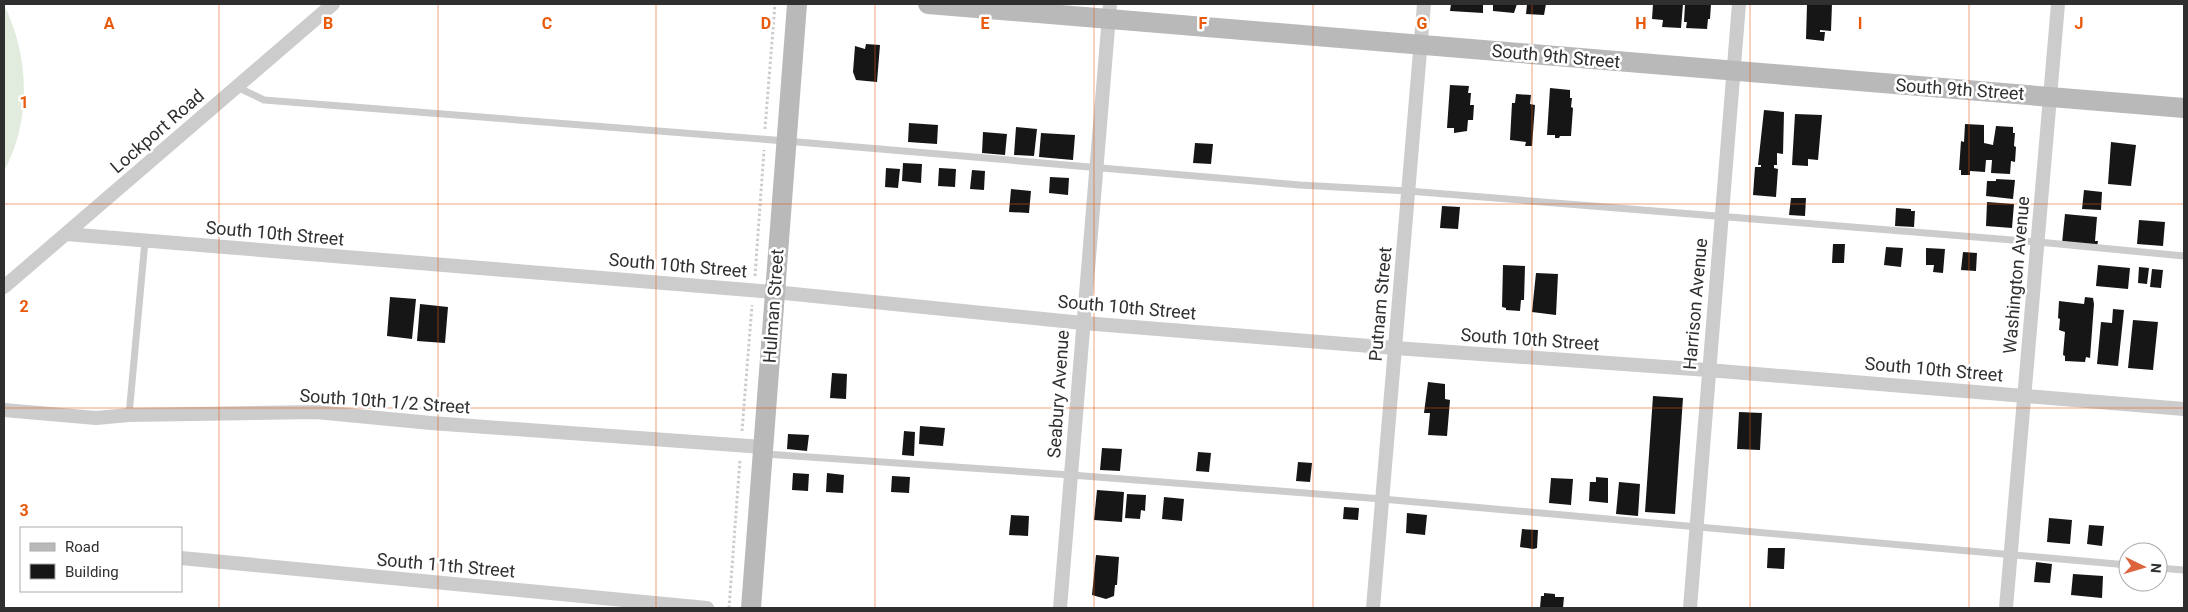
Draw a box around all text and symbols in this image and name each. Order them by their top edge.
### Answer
text: A [104,14,115,33]
text: B [323,14,333,33]
text: C [542,14,552,33]
text: D [761,14,771,33]
text: E [981,14,990,33]
text: F [1199,14,1208,33]
text: G [1417,14,1428,33]
text: H [1635,14,1647,33]
text: I [1858,14,1862,33]
text: J [2075,14,2083,33]
street label: South 9th Street [1491,40,1621,72]
street label: South 9th Street [1895,74,2025,104]
street label: Lockport Road [106,85,208,177]
text: 1 [19,93,29,112]
street label: Washington Avenue [1999,195,2033,355]
street label: South 10th Street [205,216,345,250]
street label: Harrison Avenue [1679,237,1711,371]
street label: Putnam Street [1365,246,1395,362]
street label: South 10th Street [608,248,748,282]
street label: Hulman Street [759,248,787,364]
street label: South 10th Street [1057,290,1197,324]
text: 2 [19,297,29,316]
street label: South 10th Street [1460,324,1600,354]
street label: Seabury Avenue [1043,329,1073,459]
street label: South 10th Street [1864,352,2004,386]
street label: South 10th 1/2 Street [299,385,471,417]
text: 3 [19,501,29,520]
legend [20,527,182,592]
text: Road [65,538,99,556]
north arrow [2118,542,2168,592]
street label: South 11th Street [376,548,516,582]
text: Building [65,563,119,581]
text: N [2148,563,2164,574]

